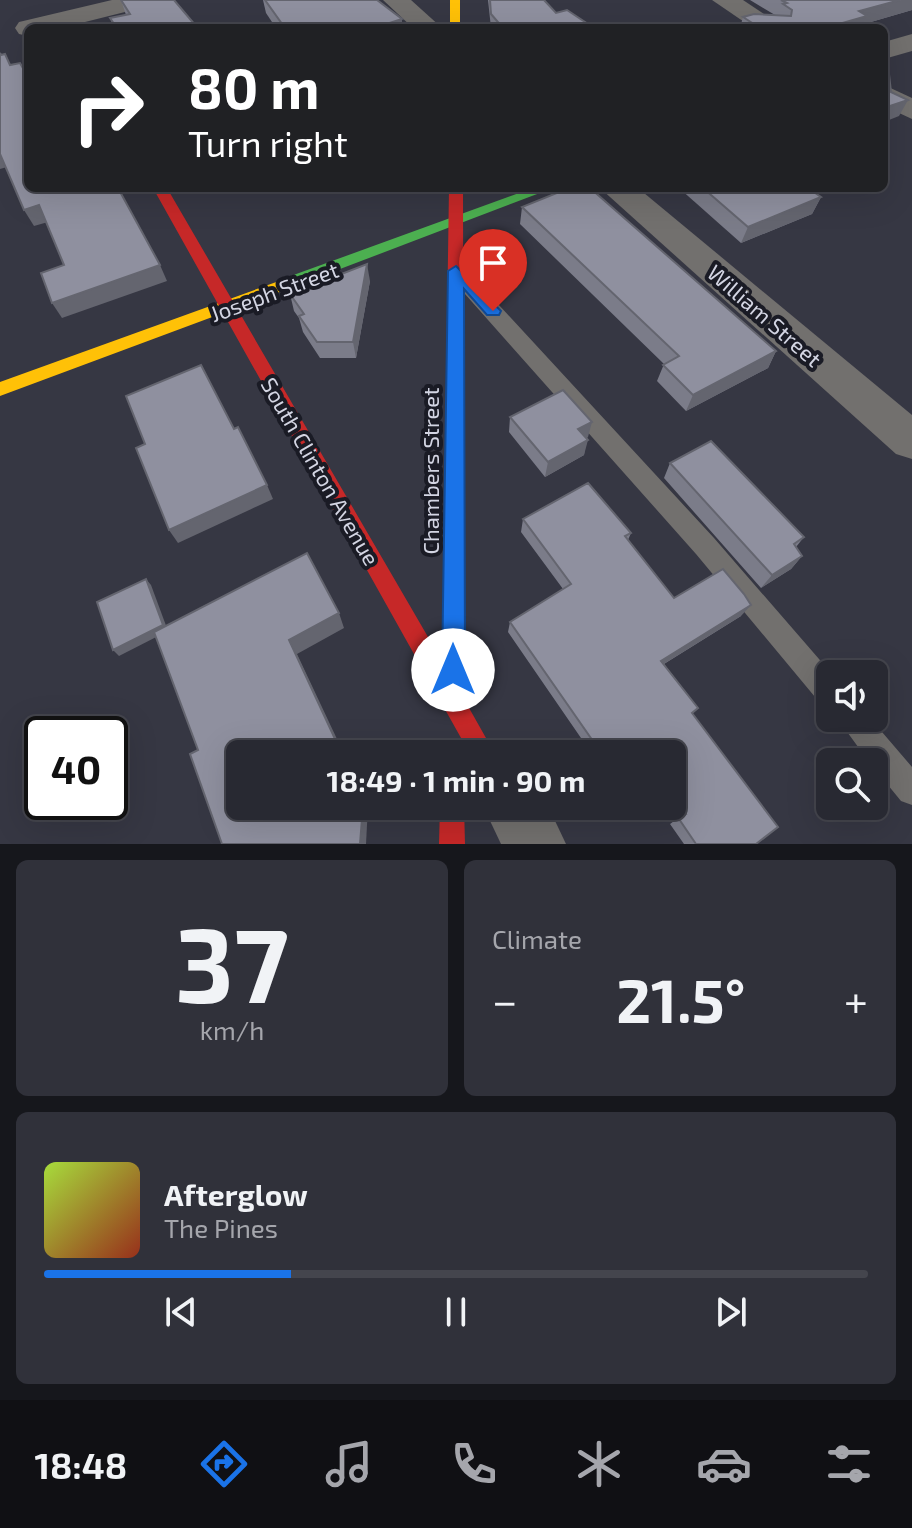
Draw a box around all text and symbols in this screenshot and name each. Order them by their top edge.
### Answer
text: 80 m [188,53,320,120]
icon: right [56,56,160,160]
text: Turn right [188,121,348,164]
pin [459,229,527,311]
icon: arrive [471,241,515,285]
street label: Joseph Street [206,256,342,326]
street label: William Street [703,259,827,371]
street label: South Clinton Avenue [257,372,385,570]
street label: Chambers Street [417,387,443,555]
position arrow [411,628,495,712]
map controls [816,660,888,820]
button: sound [816,660,888,732]
speed limit sign: 40 [24,716,128,820]
button: search [816,748,888,820]
text: 18:49 · 1 min · 90 m [327,762,585,798]
text: 37 [175,899,289,1024]
text: Climate [492,923,582,954]
text: 21.5° [616,963,745,1035]
text: − [492,973,518,1026]
text: + [844,973,868,1026]
text: km/h [200,1014,264,1045]
text: Afterglow [164,1176,308,1212]
text: The Pines [164,1212,278,1243]
icon: previous [159,1290,203,1334]
icon: pause [434,1290,478,1334]
icon: next [709,1290,753,1334]
icon: directions [196,1436,252,1492]
icon: music [321,1436,377,1492]
icon: phone [446,1436,502,1492]
icon: climate [571,1436,627,1492]
icon: car [696,1436,752,1492]
icon: filters [821,1436,877,1492]
text: 18:48 [35,1443,127,1486]

